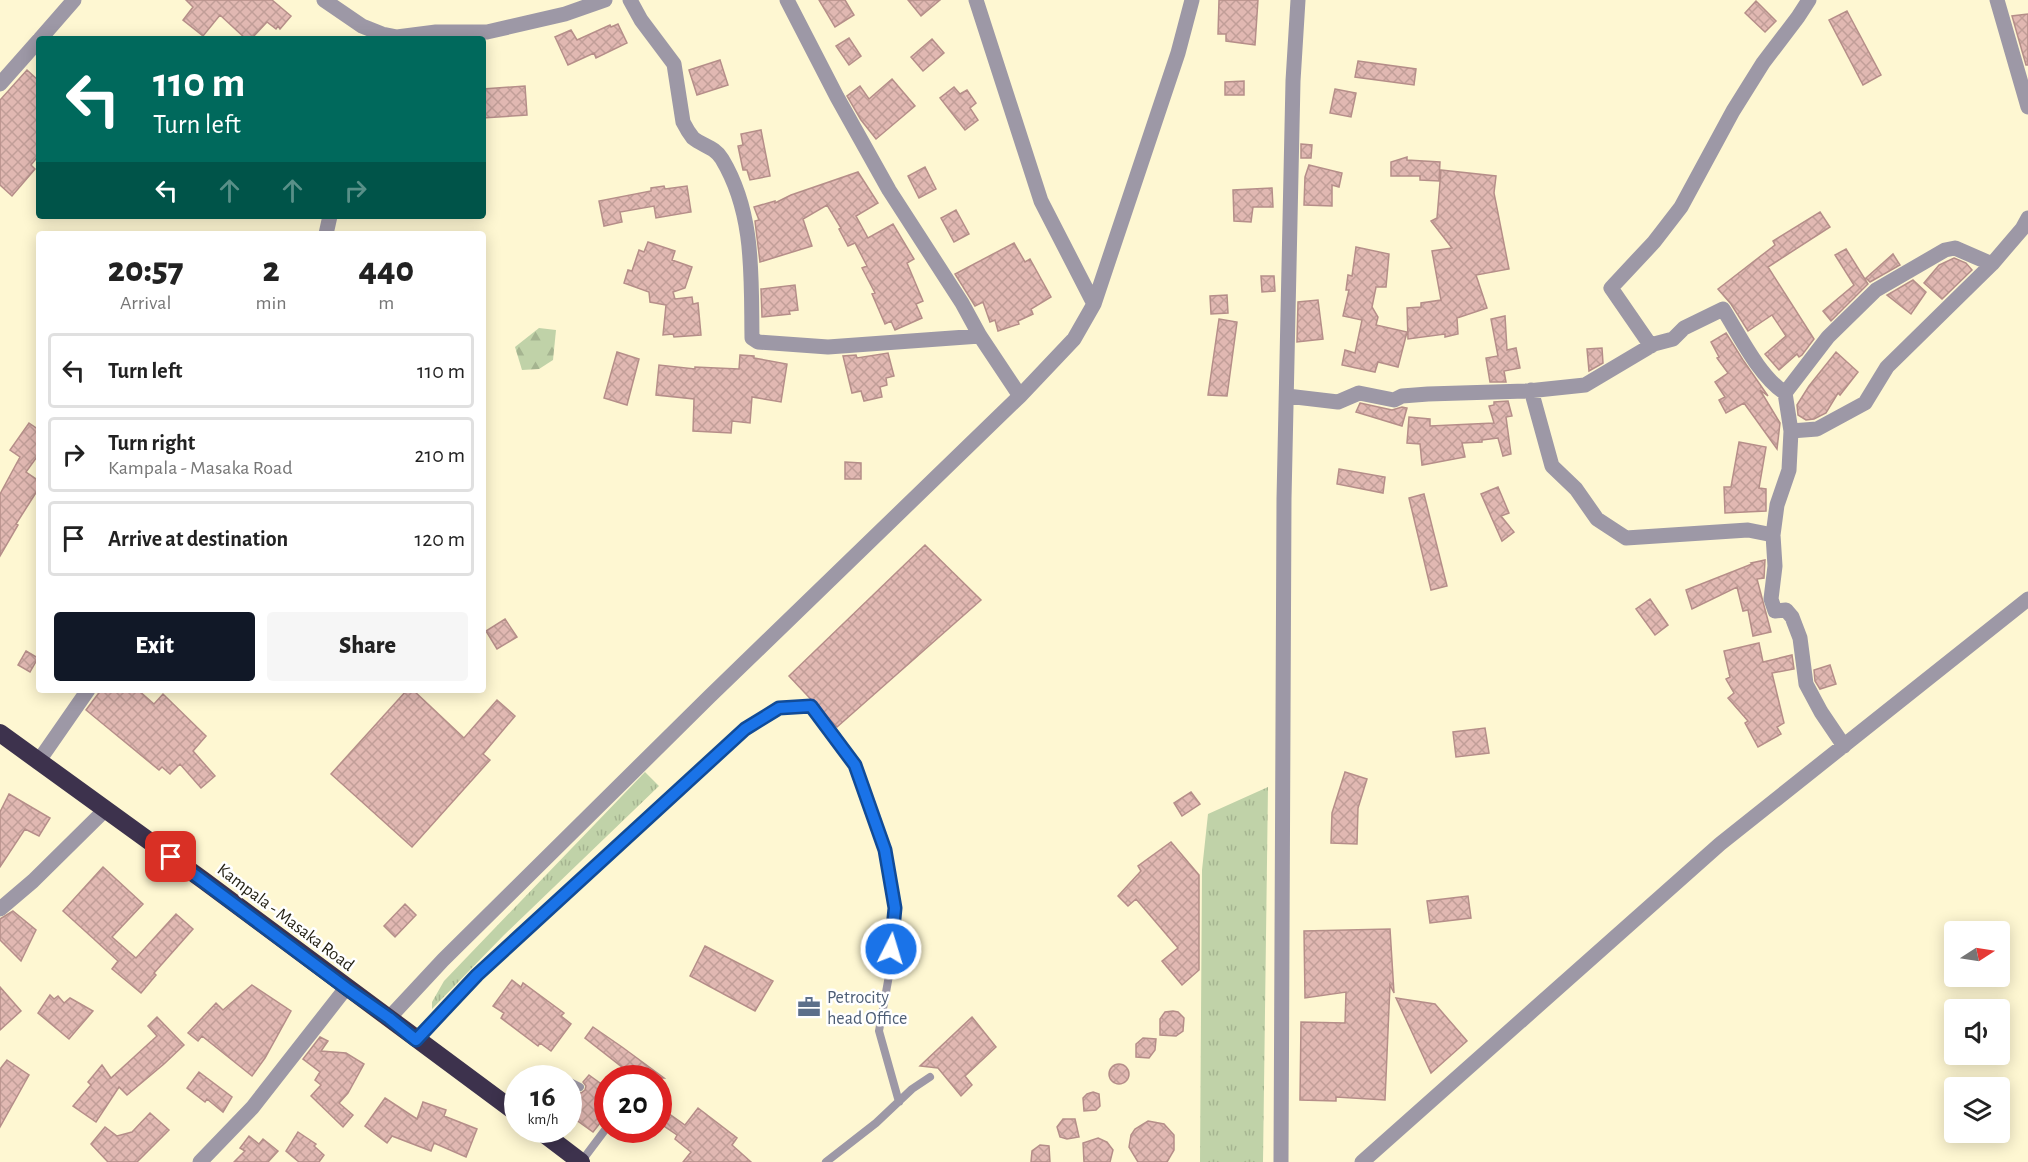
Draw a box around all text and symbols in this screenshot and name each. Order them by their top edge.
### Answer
icon: left [54,60,132,138]
text: 110 m [153,62,245,104]
text: Turn left [153,111,241,138]
icon: left [150,174,183,207]
icon: ahead [213,174,246,207]
icon: ahead [276,174,309,207]
icon: right [339,174,372,207]
text: 20:57 [108,252,184,288]
text: 2 [262,252,280,288]
text: 440 [358,252,414,288]
text: Arrival [120,293,171,313]
text: min [255,293,287,313]
text: m [378,293,394,313]
icon: left [57,354,90,387]
text: Turn left [108,360,182,382]
text: 110 m [417,360,465,382]
text: Turn right [108,432,195,454]
icon: right [57,438,90,471]
text: 210 m [415,444,465,466]
text: Kampala - Masaka Road [108,458,293,478]
icon: arrive [57,522,90,555]
text: Arrive at destination [108,528,288,550]
text: 120 m [415,528,465,550]
button: Exit [54,612,255,681]
button: Share [267,612,468,681]
pin [145,831,196,882]
icon: arrive [154,840,187,873]
street label: Kampala - Masaka Road [214,861,357,975]
position arrow [859,917,923,981]
north arrow [1944,921,2010,987]
map controls [1944,921,2010,1143]
place label: Petrocity head Office [827,989,907,1028]
office icon: Petrocity head Office [796,994,822,1020]
button: sound [1944,999,2010,1065]
speed limit sign: 20 [594,1065,672,1143]
button: layers [1944,1077,2010,1143]
text: 16 [530,1082,556,1112]
text: km/h [528,1112,558,1127]

